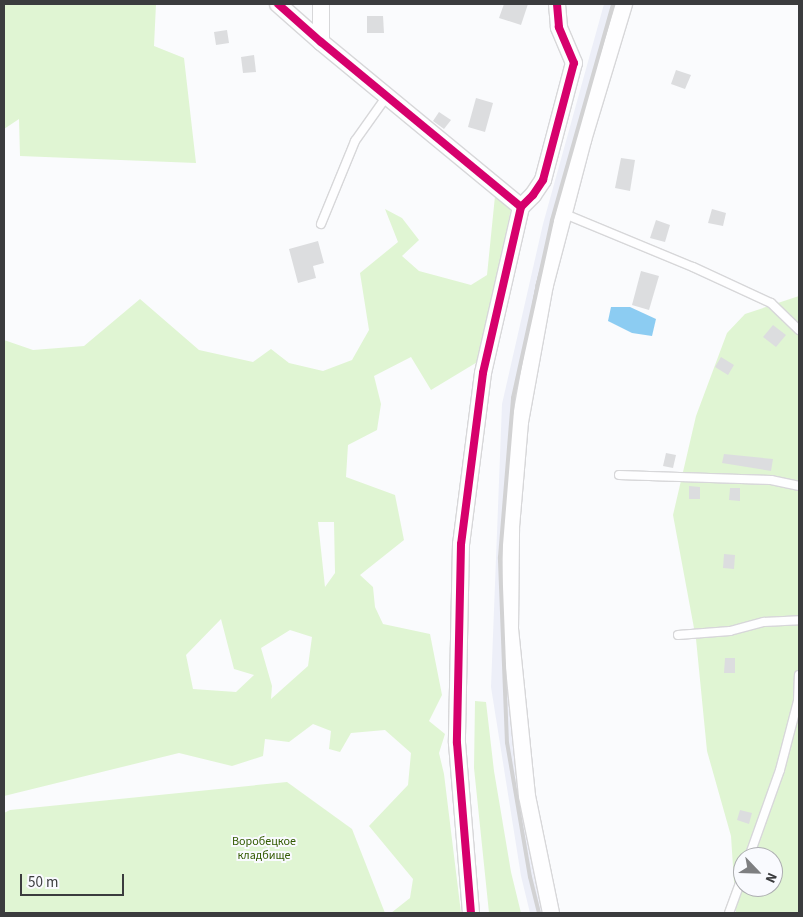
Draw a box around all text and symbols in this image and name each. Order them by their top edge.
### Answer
park label: Воробецкое кладбище [232,835,296,863]
north arrow [733,847,783,897]
scale bar [22,864,126,896]
text: N [760,869,782,886]
text: 50 m [28,872,58,893]

